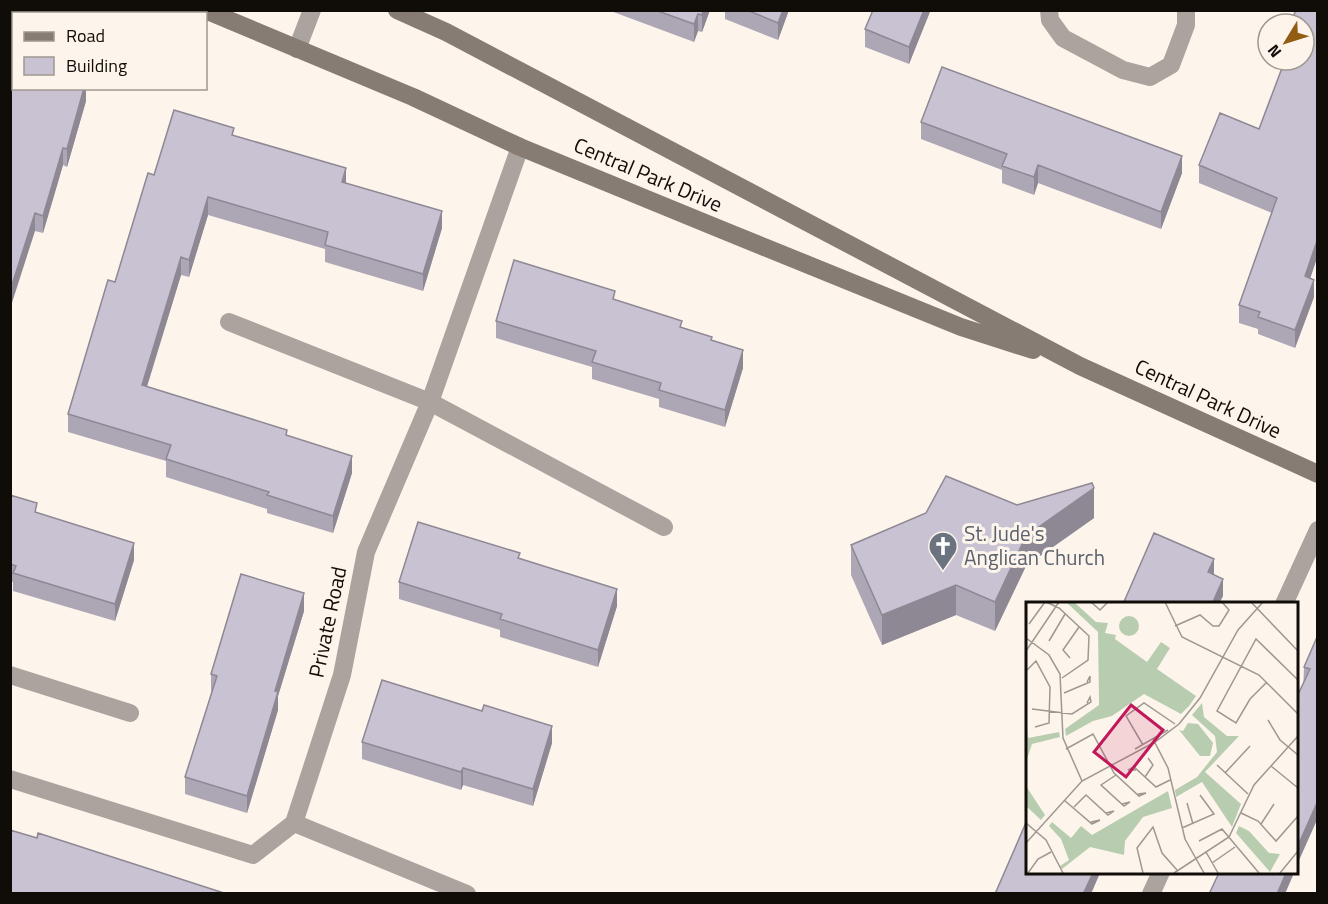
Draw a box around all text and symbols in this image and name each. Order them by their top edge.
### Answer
legend [12,12,207,90]
north arrow [1256,12,1316,72]
text: Road [66,22,105,49]
text: N [1261,39,1287,63]
text: Building [66,52,127,79]
street label: Central Park Drive [569,128,728,220]
street label: Central Park Drive [1130,350,1287,446]
place label: St. Jude's Anglican Church [964,517,1105,573]
church icon: St. Jude's Anglican Church [927,530,959,572]
street label: Private Road [300,563,354,680]
inset map [1026,602,1298,874]

